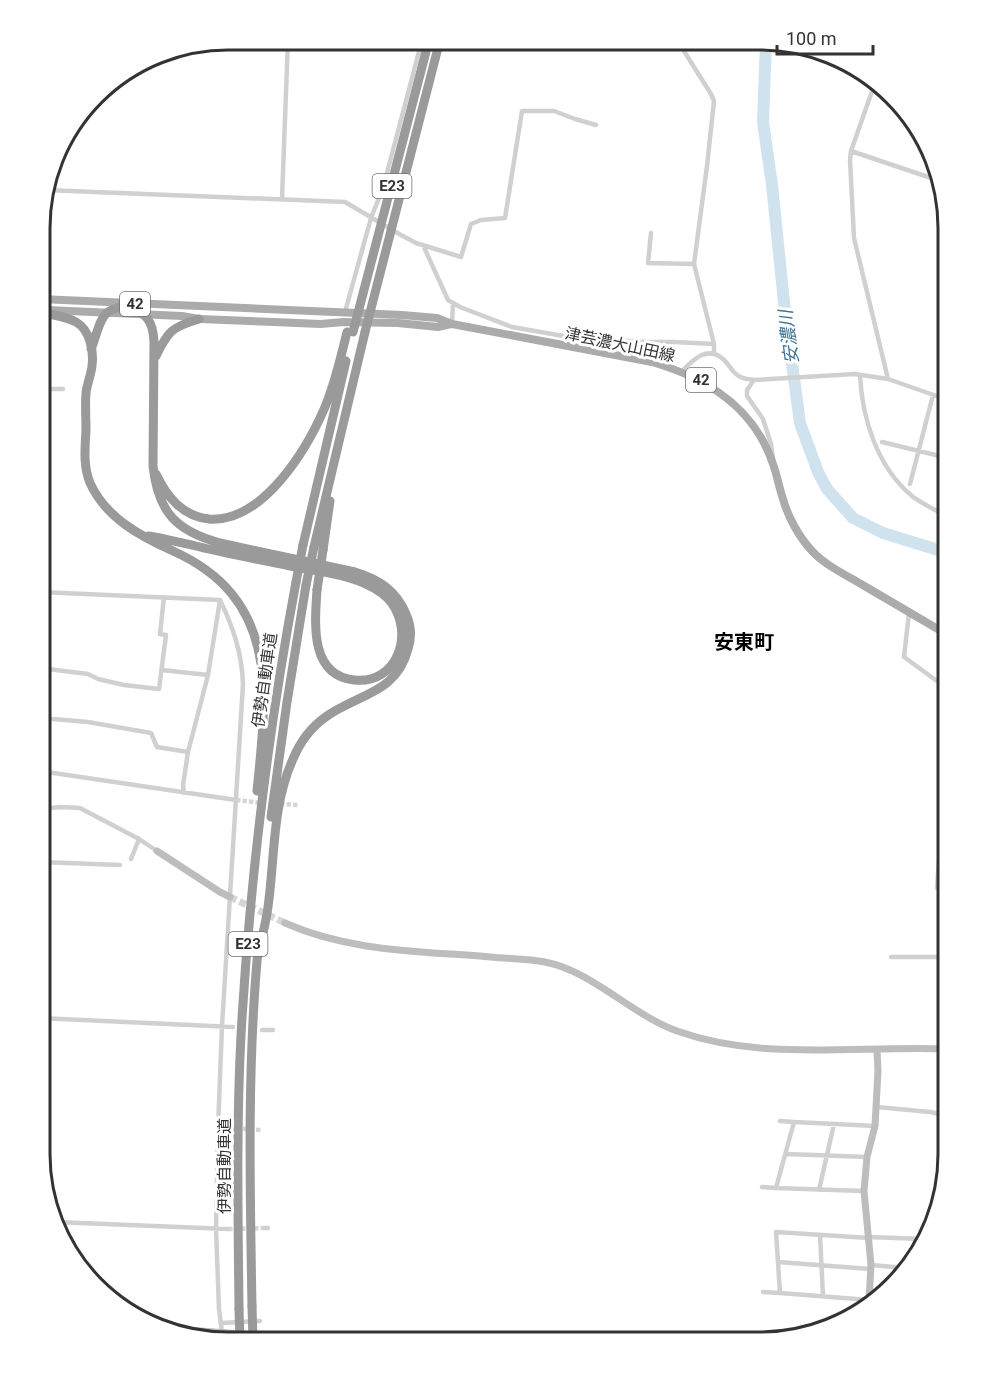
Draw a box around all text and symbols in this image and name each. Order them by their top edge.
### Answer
scale bar [777,18,873,56]
text: 100 m [786,28,837,49]
road number: E23 [372,174,412,198]
road number: 42 [120,292,150,316]
water label: 安濃川 [775,307,802,365]
street label: 津芸濃大山田線 [563,324,677,365]
road number: 42 [686,368,716,392]
district label: 安東町 [714,630,774,654]
street label: 伊勢自動車道 [248,631,281,729]
road number: E23 [228,932,268,956]
street label: 伊勢自動車道 [215,1118,234,1214]

